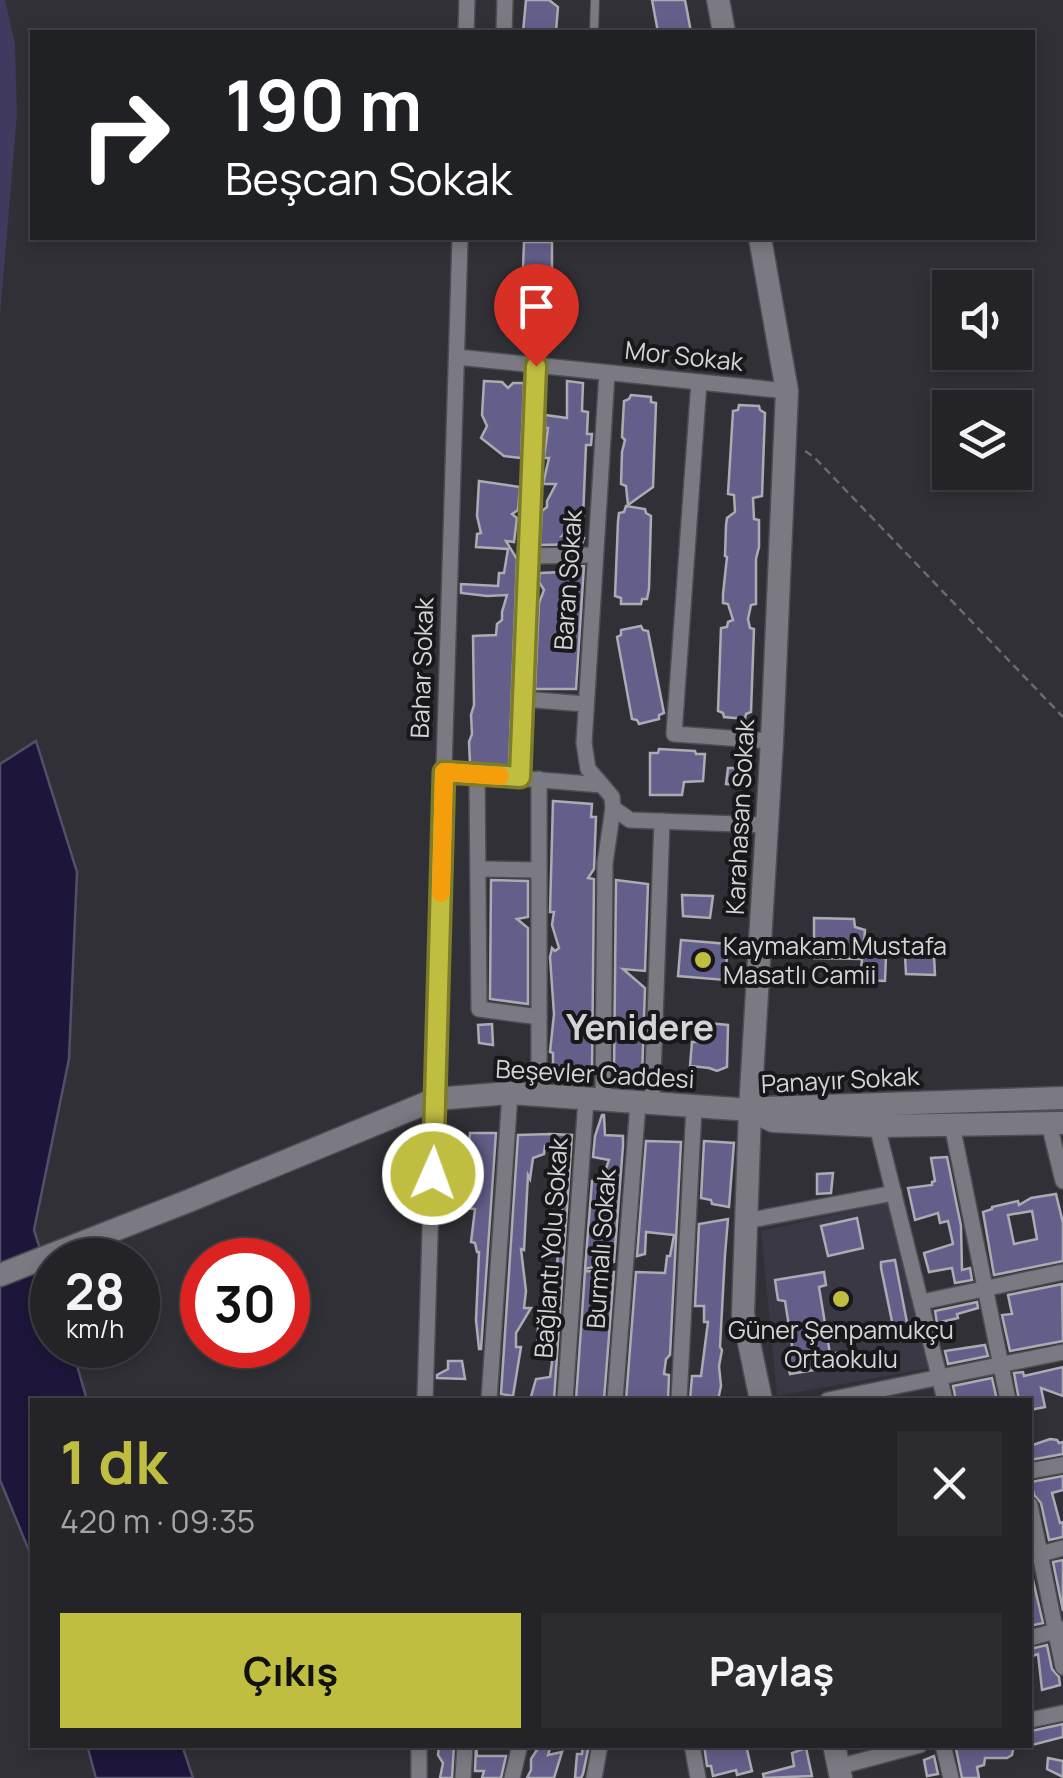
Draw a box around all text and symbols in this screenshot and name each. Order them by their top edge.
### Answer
text: 190 m [225,56,422,152]
icon: right [60,70,190,200]
text: Beşcan Sokak [225,147,512,209]
pin [494,264,579,367]
map controls [932,270,1032,490]
button: sound [932,270,1032,370]
icon: arrive [509,279,564,334]
street label: Mor Sokak [623,332,746,379]
button: layers [932,390,1032,490]
street label: Baran Sokak [545,508,590,651]
street label: Bahar Sokak [402,596,441,739]
street label: Karahasan Sokak [717,718,762,916]
place label: Kaymakam Mustafa Masatlı Camii [723,928,947,992]
marker: Kaymakam Mustafa Masatlı Camii [692,949,714,971]
district label: Yenidere [566,1003,714,1051]
street label: Beşevler Caddesi [495,1051,695,1096]
street label: Panayır Sokak [760,1058,921,1101]
position arrow [381,1122,485,1226]
street label: Bağlantı Yolu Sokak [525,1136,576,1359]
street label: Burmalı Sokak [577,1167,624,1330]
speed limit sign: 30 [180,1238,310,1368]
text: 28 [65,1257,125,1325]
marker: Güner Şenpamukçu Ortaokulu [830,1288,852,1310]
text: km/h [66,1311,124,1346]
place label: Güner Şenpamukçu Ortaokulu [728,1312,954,1376]
text: 1 dk [60,1420,168,1502]
button: close [897,1431,1002,1536]
text: 420 m · 09:35 [60,1499,255,1543]
button: Çıkış [60,1613,521,1728]
button: Paylaş [541,1613,1002,1728]

